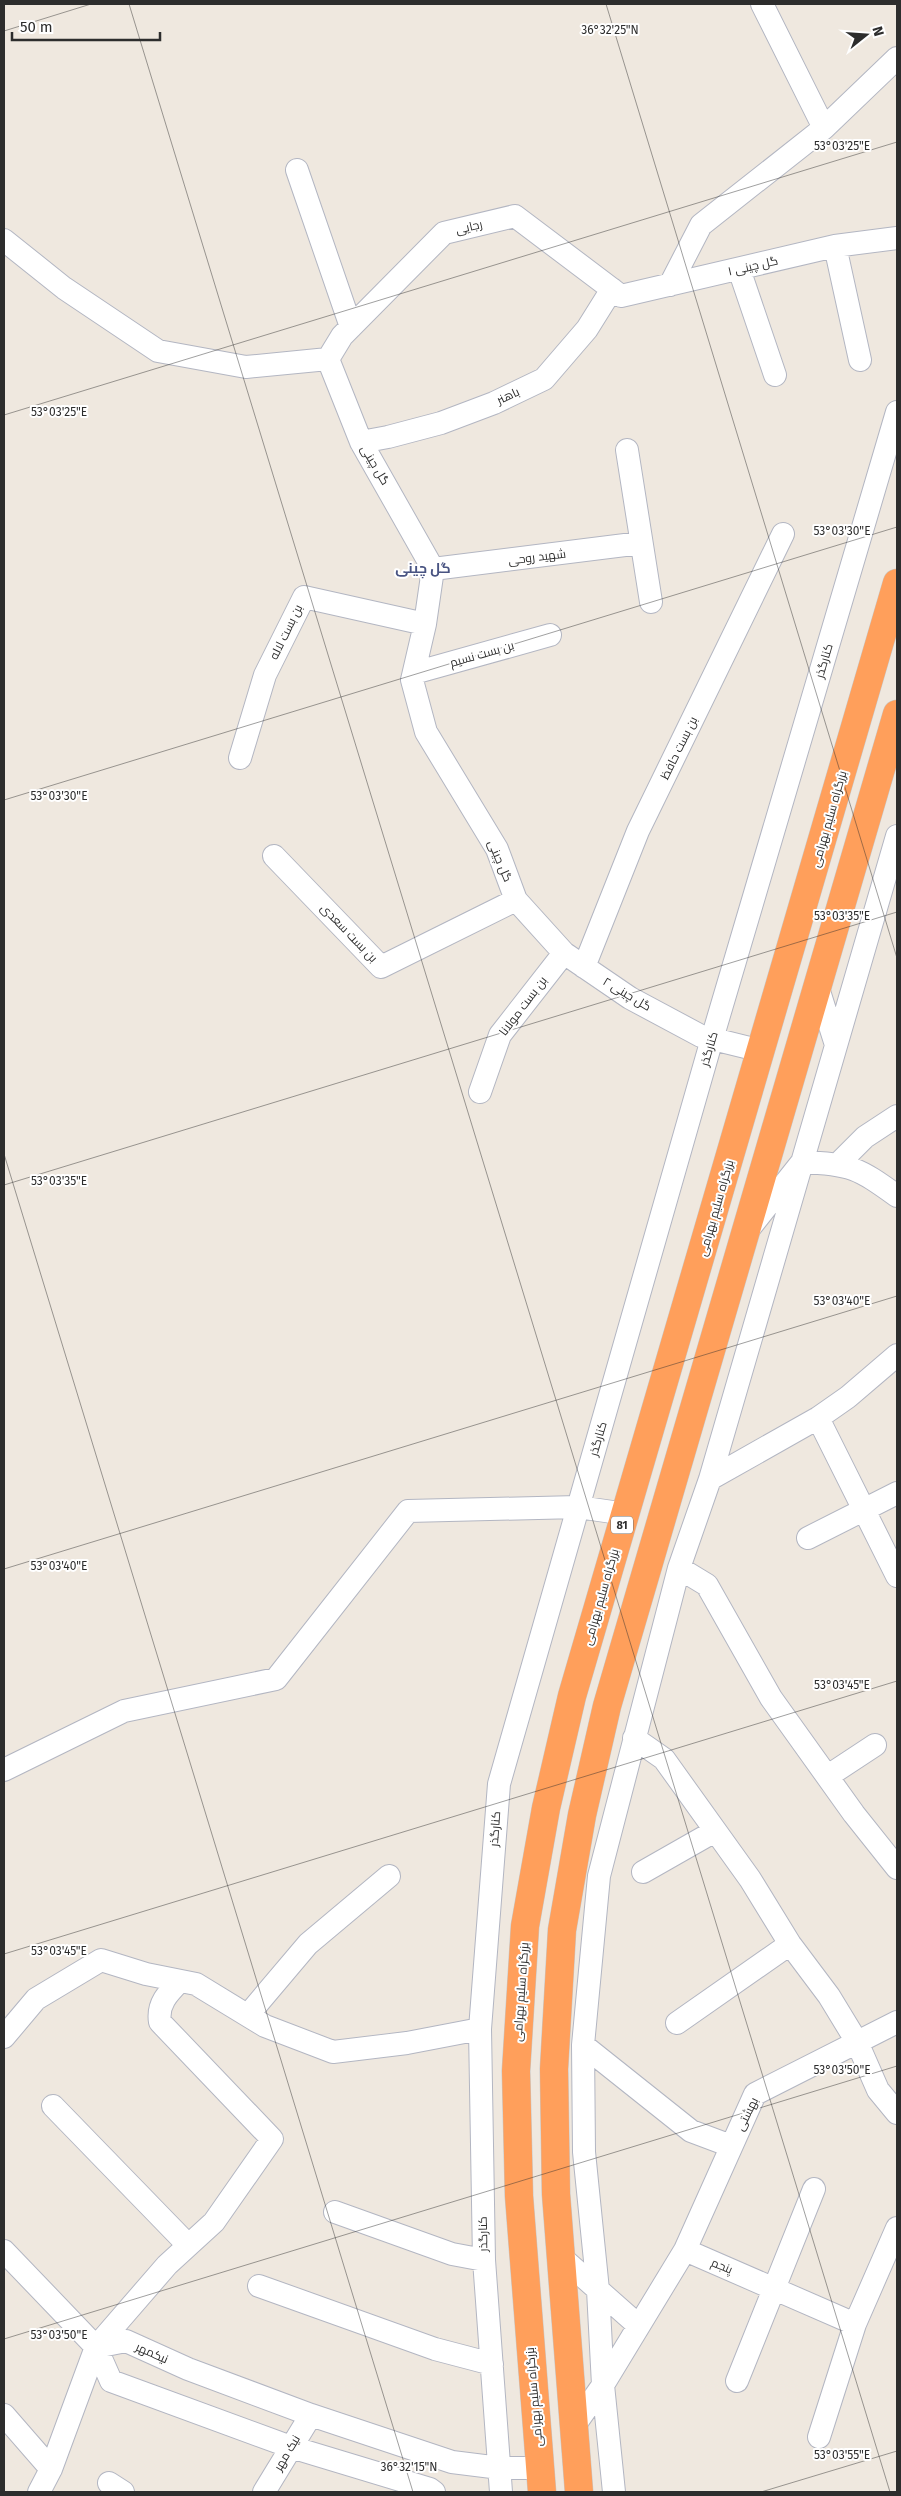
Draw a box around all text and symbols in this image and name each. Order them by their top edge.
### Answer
scale bar [12,10,160,42]
north arrow [841,10,891,60]
text: 50 m [20,18,53,36]
text: 36°32'25"N [581,23,639,37]
text: N [868,24,887,38]
text: 53°03'25"E [814,139,870,153]
street label: رجایی [454,217,484,237]
street label: گل چینی ۱ [727,253,780,280]
street label: باهنر [494,385,522,408]
text: 53°03'25"E [31,405,87,419]
street label: گل چینی [356,443,392,488]
text: 53°03'30"E [813,524,871,538]
street label: شهید روحی [507,547,567,567]
district label: گل چینی [395,560,451,579]
street label: بن بست لاله [267,602,305,662]
street label: بن بست نسیم [448,638,516,671]
street label: کنارگذر [812,642,836,681]
street label: بن بست حافظ [658,714,700,782]
street label: بزرگراه سلیم بهرامی [809,769,850,869]
text: 53°03'30"E [30,789,88,803]
street label: گل چینی [483,838,515,885]
street label: بن بست سعدی [318,901,380,965]
text: 53°03'35"E [814,909,870,923]
street label: بن بست مولانا [496,974,550,1038]
street label: گل چینی ۲ [599,974,654,1015]
street label: کنارگذر [697,1030,721,1069]
street label: بزرگراه سلیم بهرامی [696,1158,737,1258]
text: 53°03'35"E [31,1174,87,1188]
text: 53°03'40"E [813,1294,871,1308]
street label: کنارگذر [586,1420,610,1459]
road number: 81 [611,1516,633,1534]
street label: بزرگراه سلیم بهرامی [581,1547,622,1647]
text: 53°03'40"E [30,1559,88,1573]
text: 53°03'45"E [814,1678,870,1692]
street label: کنارگذر [487,1811,503,1848]
street label: بزرگراه سلیم بهرامی [511,1942,532,2042]
text: 53°03'45"E [31,1944,87,1958]
text: 53°03'50"E [813,2063,871,2077]
street label: بهشتی [733,2095,761,2133]
street label: کنارگذر [476,2216,490,2253]
street label: پنجم [708,2255,736,2279]
text: 53°03'50"E [30,2328,88,2342]
street label: نیکمهر [133,2339,170,2366]
street label: بزرگراه سلیم بهرامی [523,2347,546,2447]
street label: نیک مهر [270,2433,303,2474]
text: 53°03'55"E [814,2448,870,2462]
text: 36°32'15"N [381,2460,437,2474]

